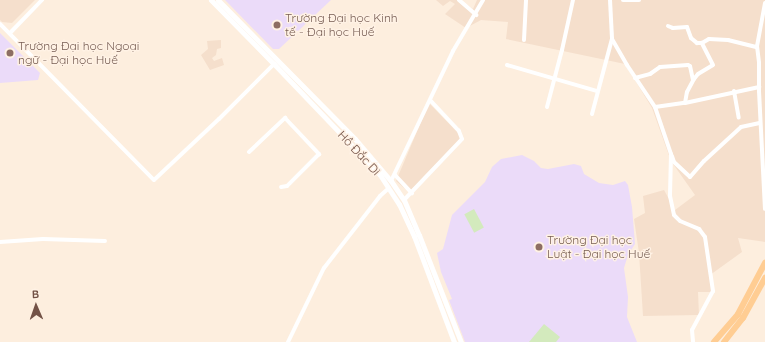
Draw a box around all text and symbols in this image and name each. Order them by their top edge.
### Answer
place label: Trường Đại học Kinh tế - Đại học Huế [285,11,398,39]
marker: Trường Đại học Kinh tế - Đại học Huế [272,20,282,30]
place label: Trường Đại học Ngoại ngữ - Đại học Huế [18,39,139,67]
marker: Trường Đại học Ngoại ngữ - Đại học Huế [5,48,15,58]
street label: Hồ Đắc Di [335,128,383,178]
place label: Trường Đại học Luật - Đại học Huế [547,233,650,261]
marker: Trường Đại học Luật - Đại học Huế [534,242,544,252]
north arrow [16,286,56,326]
text: B [32,287,39,301]

